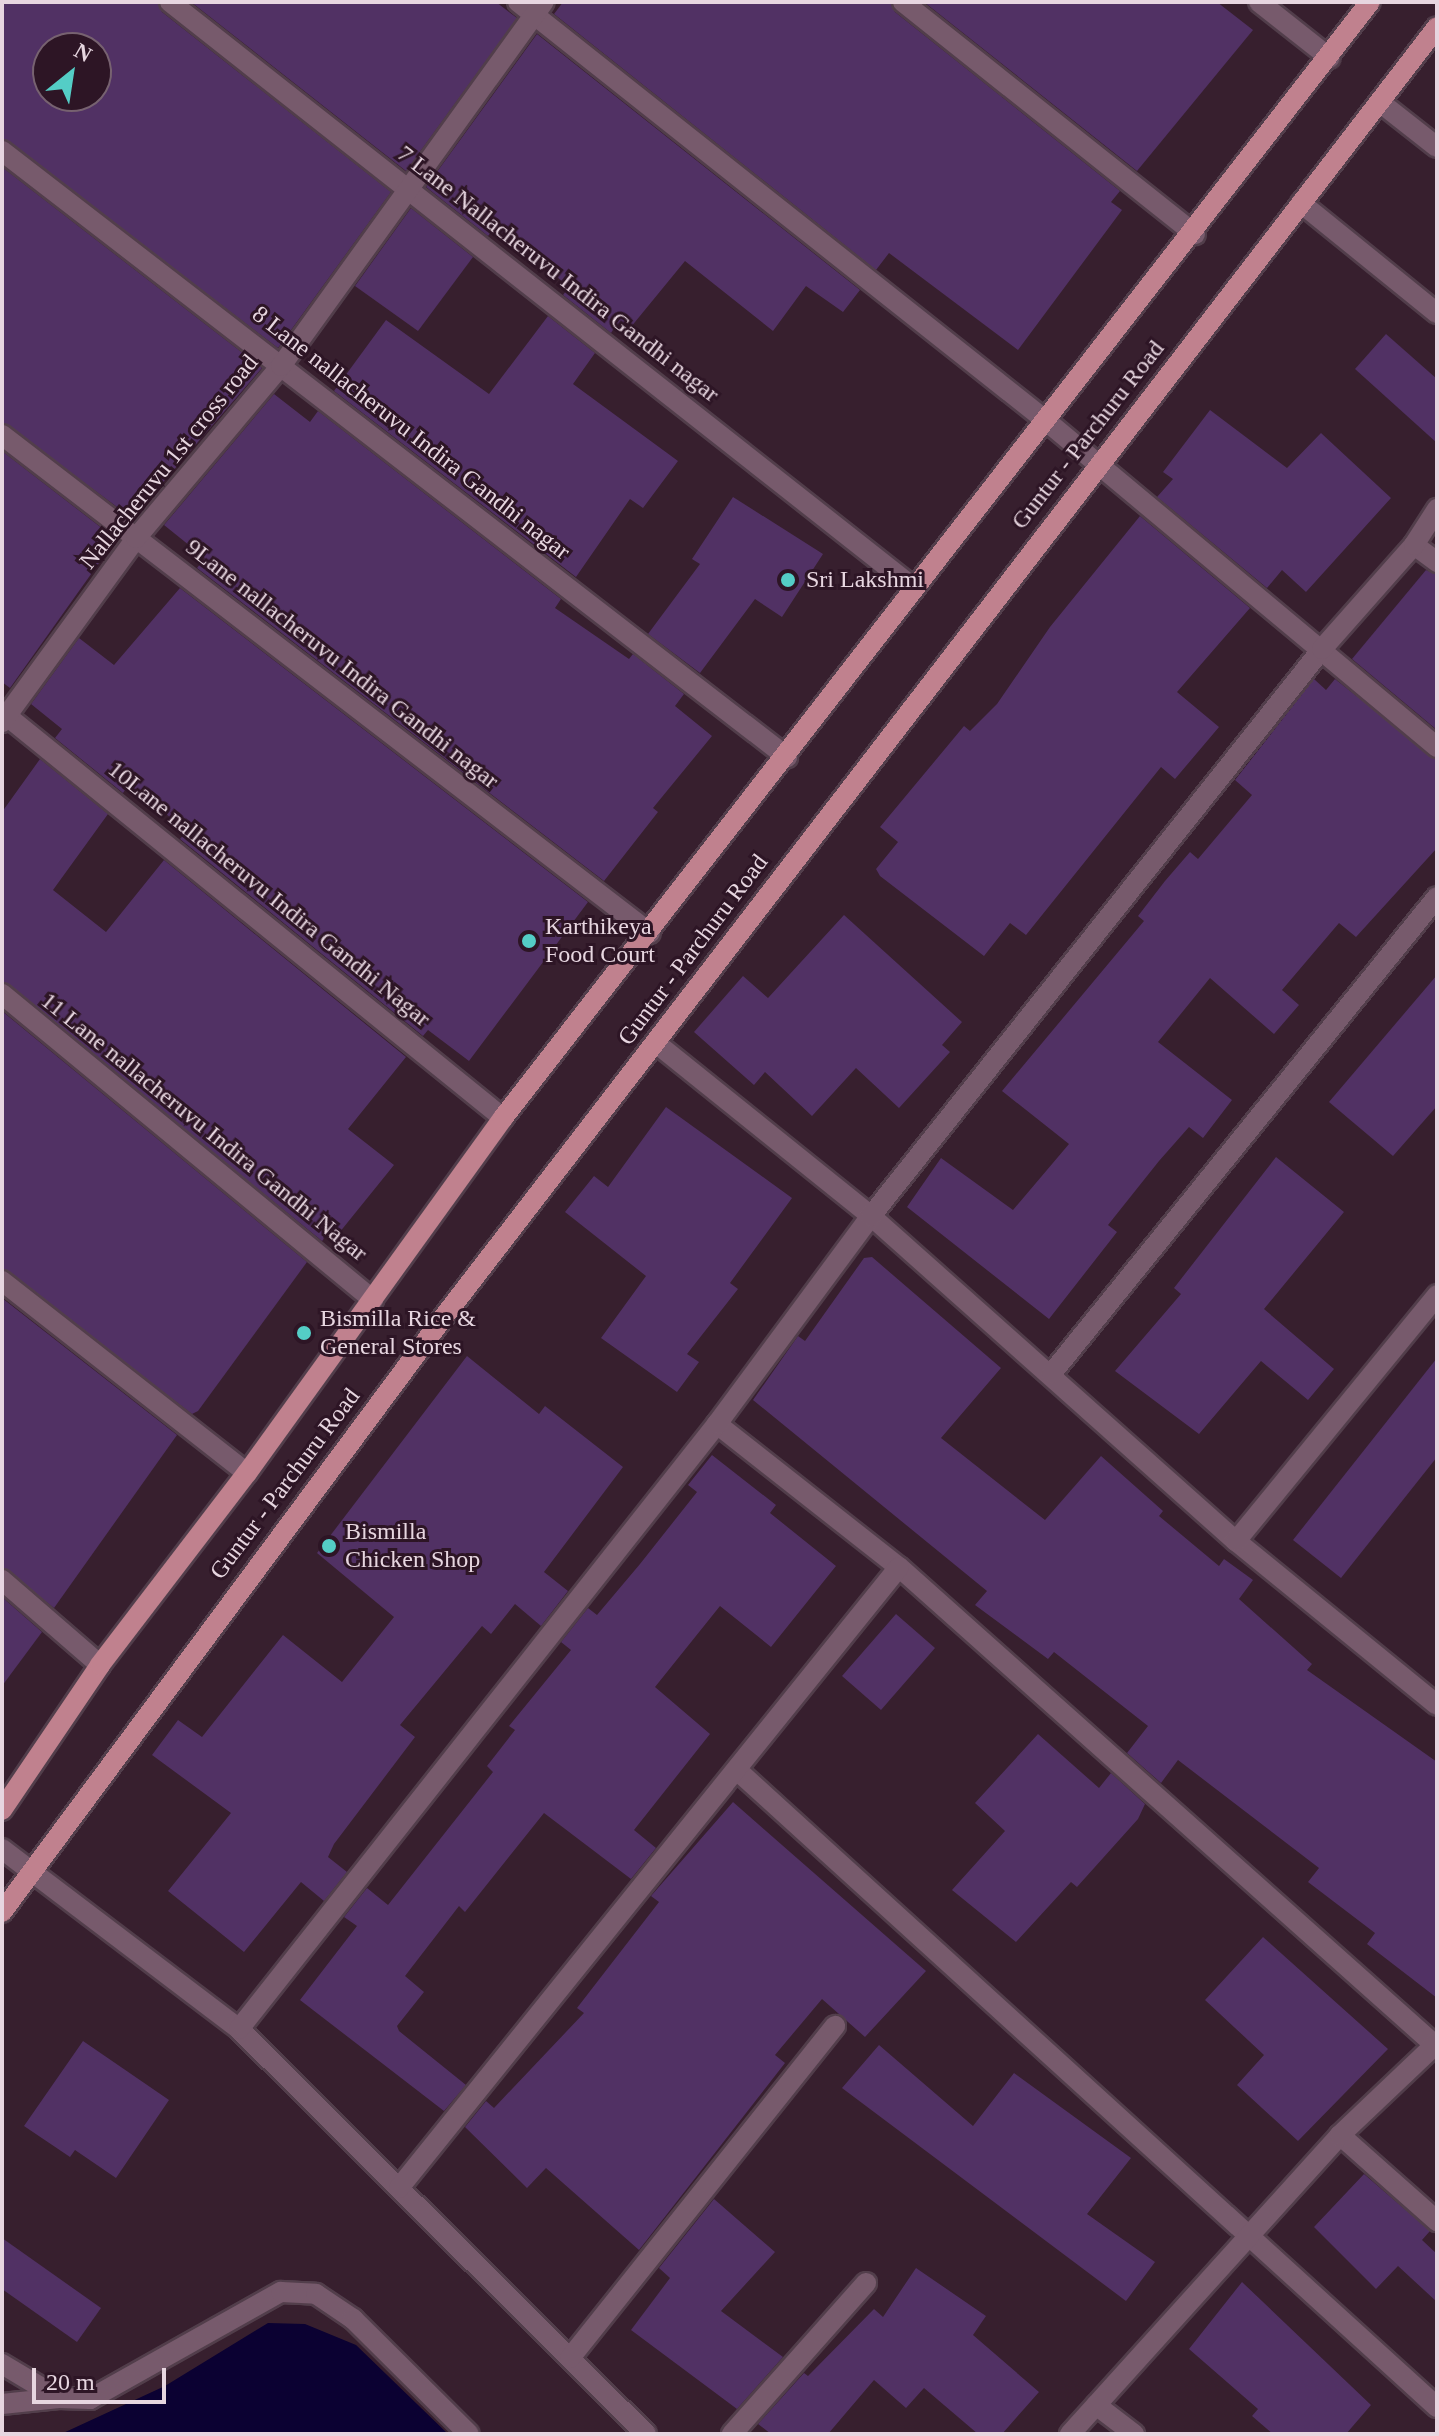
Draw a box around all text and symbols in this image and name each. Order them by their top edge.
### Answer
north arrow [32,32,112,112]
text: N [70,38,96,67]
street label: 7 Lane Nallacheruvu Indira Gandhi nagar [391,139,725,409]
street label: 8 Lane nallacheruvu Indira Gandhi nagar [246,300,576,566]
street label: Guntur - Parchuru Road [1005,335,1171,535]
street label: Nallacheruvu 1st cross road [74,349,264,575]
street label: 9Lane nallacheruvu Indira Gandhi nagar [180,533,504,795]
place label: Sri Lakshmi [806,566,924,594]
marker: Sri Lakshmi [777,569,799,591]
street label: 10Lane nallacheruvu Indira Gandhi Nagar [102,755,436,1033]
street label: Guntur - Parchuru Road [612,849,774,1051]
place label: Karthikeya Food Court [545,913,655,969]
marker: Karthikeya Food Court [520,932,538,950]
street label: 11 Lane nallacheruvu Indira Gandhi Nagar [35,986,373,1268]
place label: Bismilla Rice & General Stores [320,1305,476,1361]
marker: Bismilla Rice & General Stores [295,1324,313,1342]
street label: Guntur - Parchuru Road [204,1383,366,1585]
place label: Bismilla Chicken Shop [345,1518,480,1574]
marker: Bismilla Chicken Shop [320,1537,338,1555]
scale bar [36,2352,170,2402]
text: 20 m [46,2369,95,2395]

